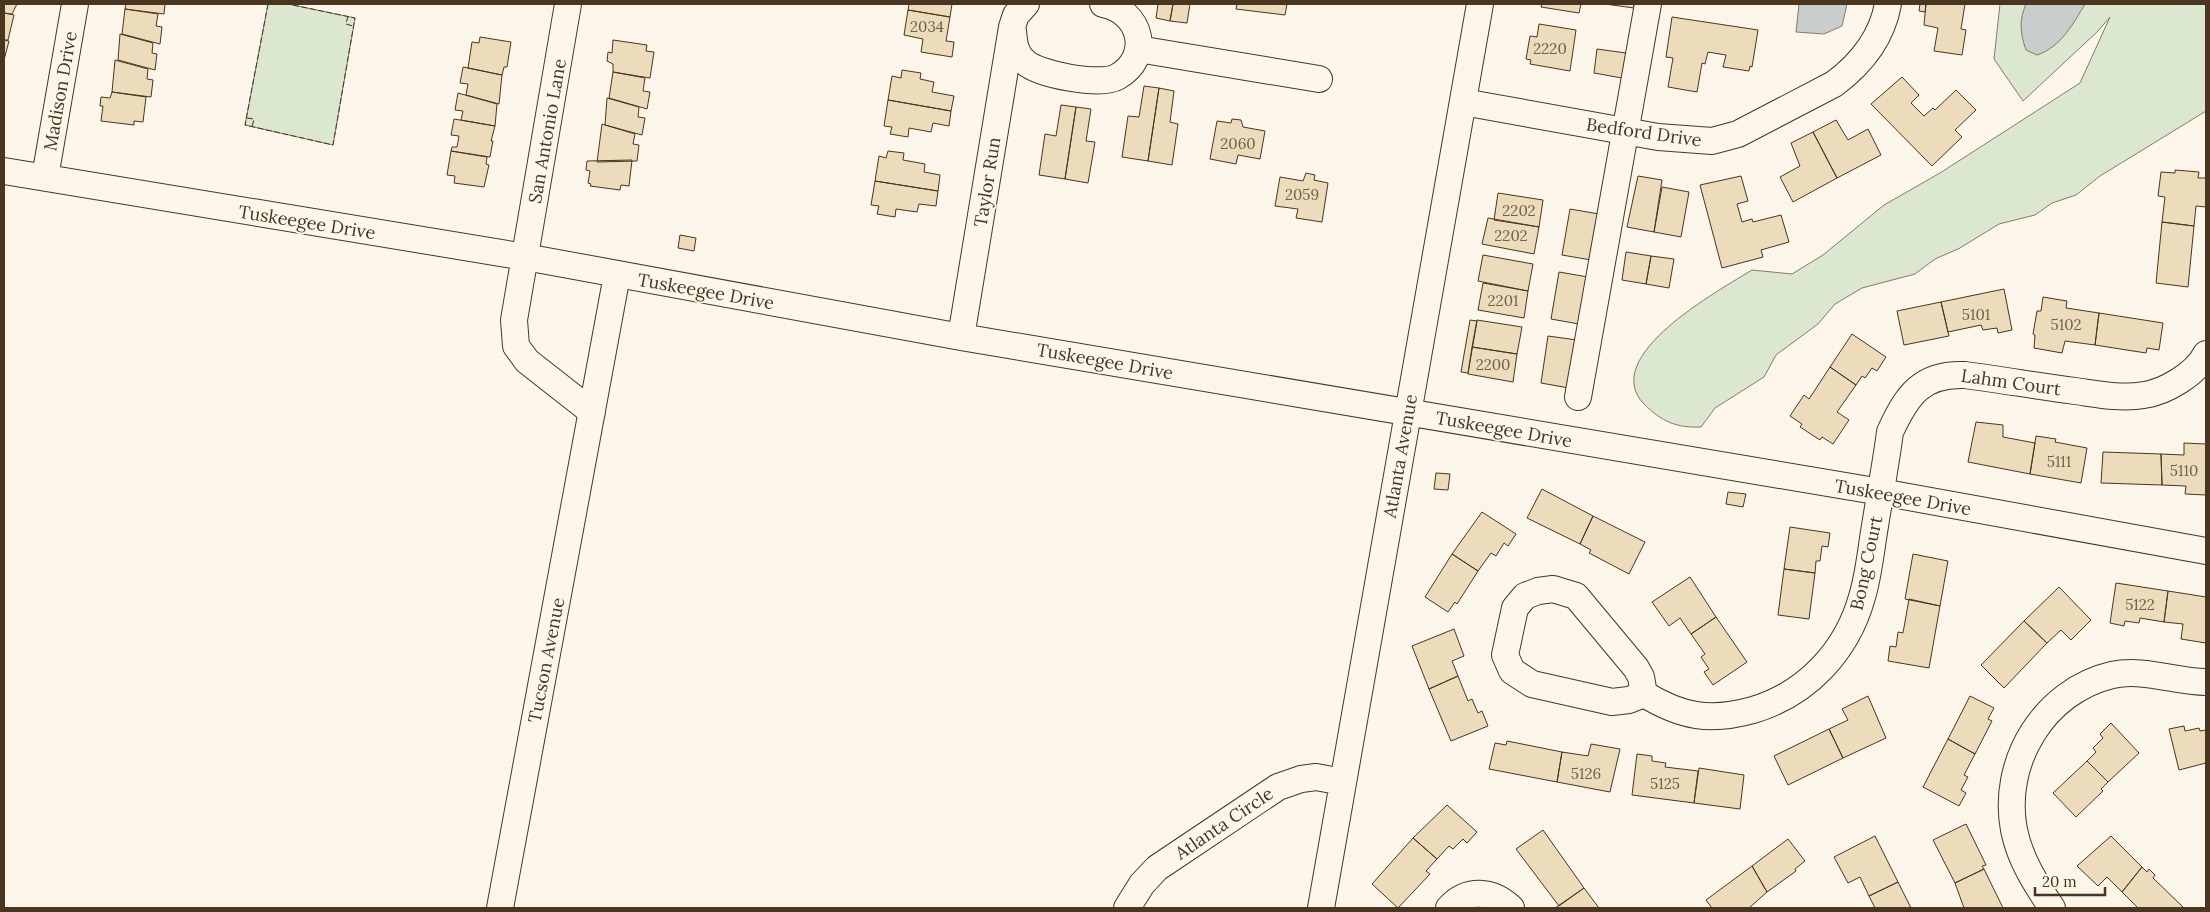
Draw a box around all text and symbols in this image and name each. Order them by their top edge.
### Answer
house number: 2034 [910,17,944,36]
street label: Madison Drive [38,29,82,153]
house number: 2220 [1533,39,1567,58]
street label: San Antonio Lane [523,57,571,205]
street label: Bedford Drive [1585,113,1703,152]
house number: 2060 [1220,134,1256,153]
street label: Taylor Run [969,135,1005,229]
house number: 2059 [1285,185,1319,204]
street label: Tuskeegee Drive [237,200,377,244]
house number: 2202 [1502,201,1536,220]
house number: 2202 [1494,226,1528,245]
street label: Tuskeegee Drive [636,268,776,314]
house number: 2201 [1488,291,1518,310]
house number: 5101 [1962,305,1990,324]
house number: 5102 [2051,315,2081,334]
street label: Tuskeegee Drive [1035,338,1175,384]
house number: 2200 [1476,355,1510,374]
street label: Lahm Court [1960,364,2062,400]
street label: Atlanta Avenue [1378,392,1422,521]
street label: Tuskeegee Drive [1434,406,1574,452]
house number: 5111 [2047,452,2071,471]
house number: 5110 [2170,461,2198,480]
street label: Tuskeegee Drive [1833,474,1973,520]
street label: Bong Court [1845,514,1887,612]
street label: Tucson Avenue [523,595,569,725]
house number: 5122 [2125,595,2155,614]
house number: 5126 [1571,764,1601,783]
house number: 5125 [1650,774,1680,793]
street label: Atlanta Circle [1170,782,1278,865]
scale bar [2035,864,2105,896]
text: 20 m [2042,872,2077,891]

